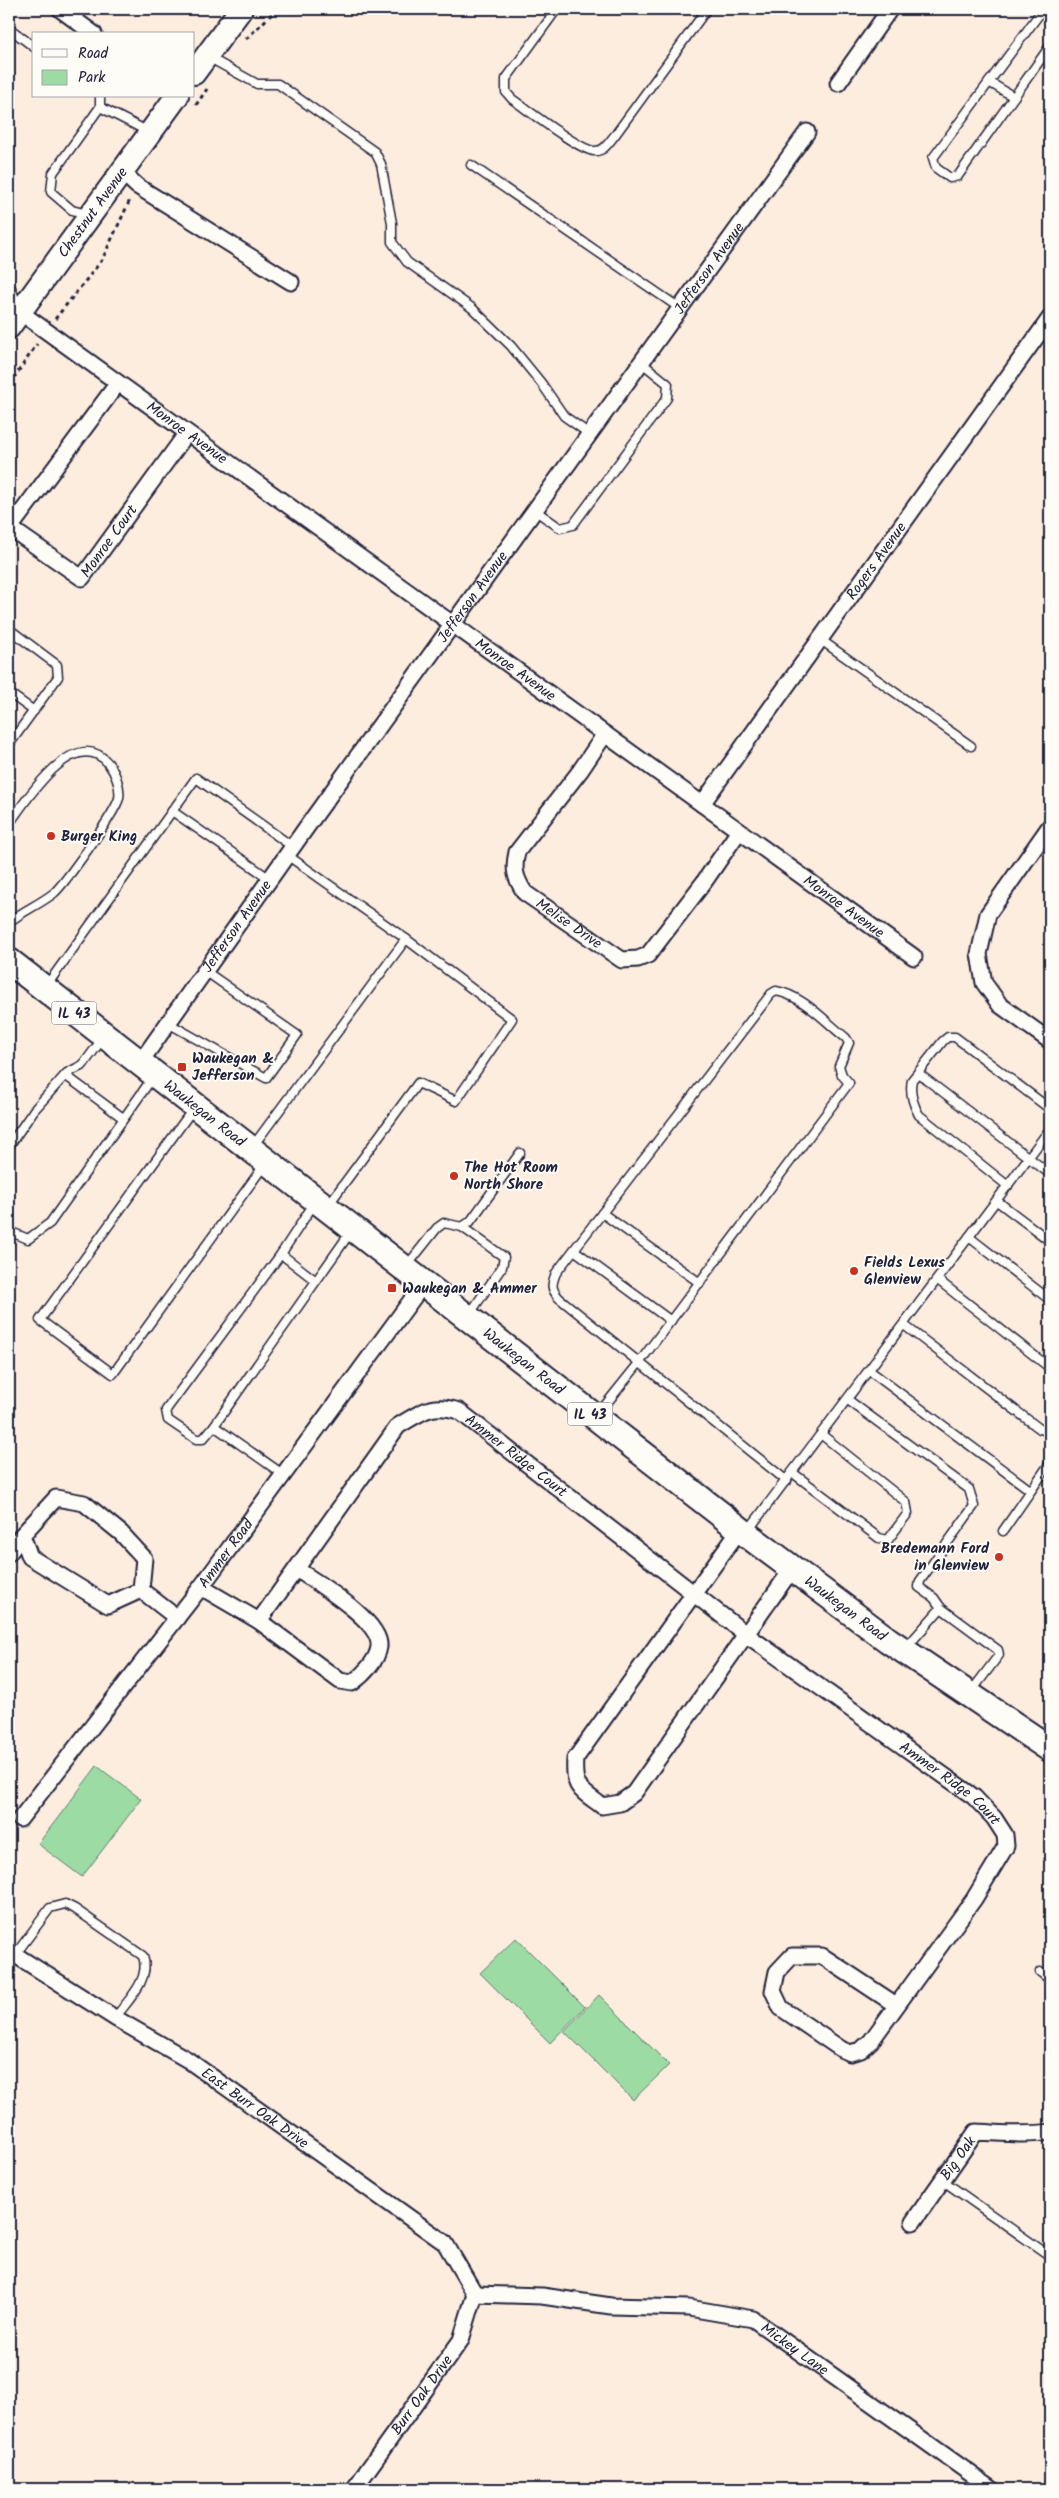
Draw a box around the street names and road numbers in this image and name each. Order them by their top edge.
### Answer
street label: Chestnut Avenue [52,162,135,263]
street label: Jefferson Avenue [668,218,751,320]
street label: Monroe Avenue [141,396,232,471]
street label: Monroe Court [75,500,144,583]
street label: Rogers Avenue [841,517,913,605]
street label: Jefferson Avenue [432,546,515,648]
street label: Monroe Avenue [469,633,561,708]
street label: Monroe Avenue [798,870,889,945]
street label: Jefferson Avenue [196,875,279,978]
street label: Melise Drive [530,893,607,956]
road number: IL 43 [52,1001,96,1024]
street label: Waukegan Road [158,1074,251,1154]
street label: Waukegan Road [477,1322,570,1402]
road number: IL 43 [568,1402,612,1426]
street label: Ammer Ridge Court [459,1409,572,1504]
street label: Ammer Road [193,1514,260,1594]
street label: Waukegan Road [799,1570,892,1649]
street label: Ammer Ridge Court [894,1736,1007,1830]
street label: East Burr Oak Drive [196,2062,314,2155]
street label: Big Oak [934,2131,983,2186]
street label: Mickey Lane [755,2317,834,2382]
street label: Burr Oak Drive [385,2350,460,2440]

